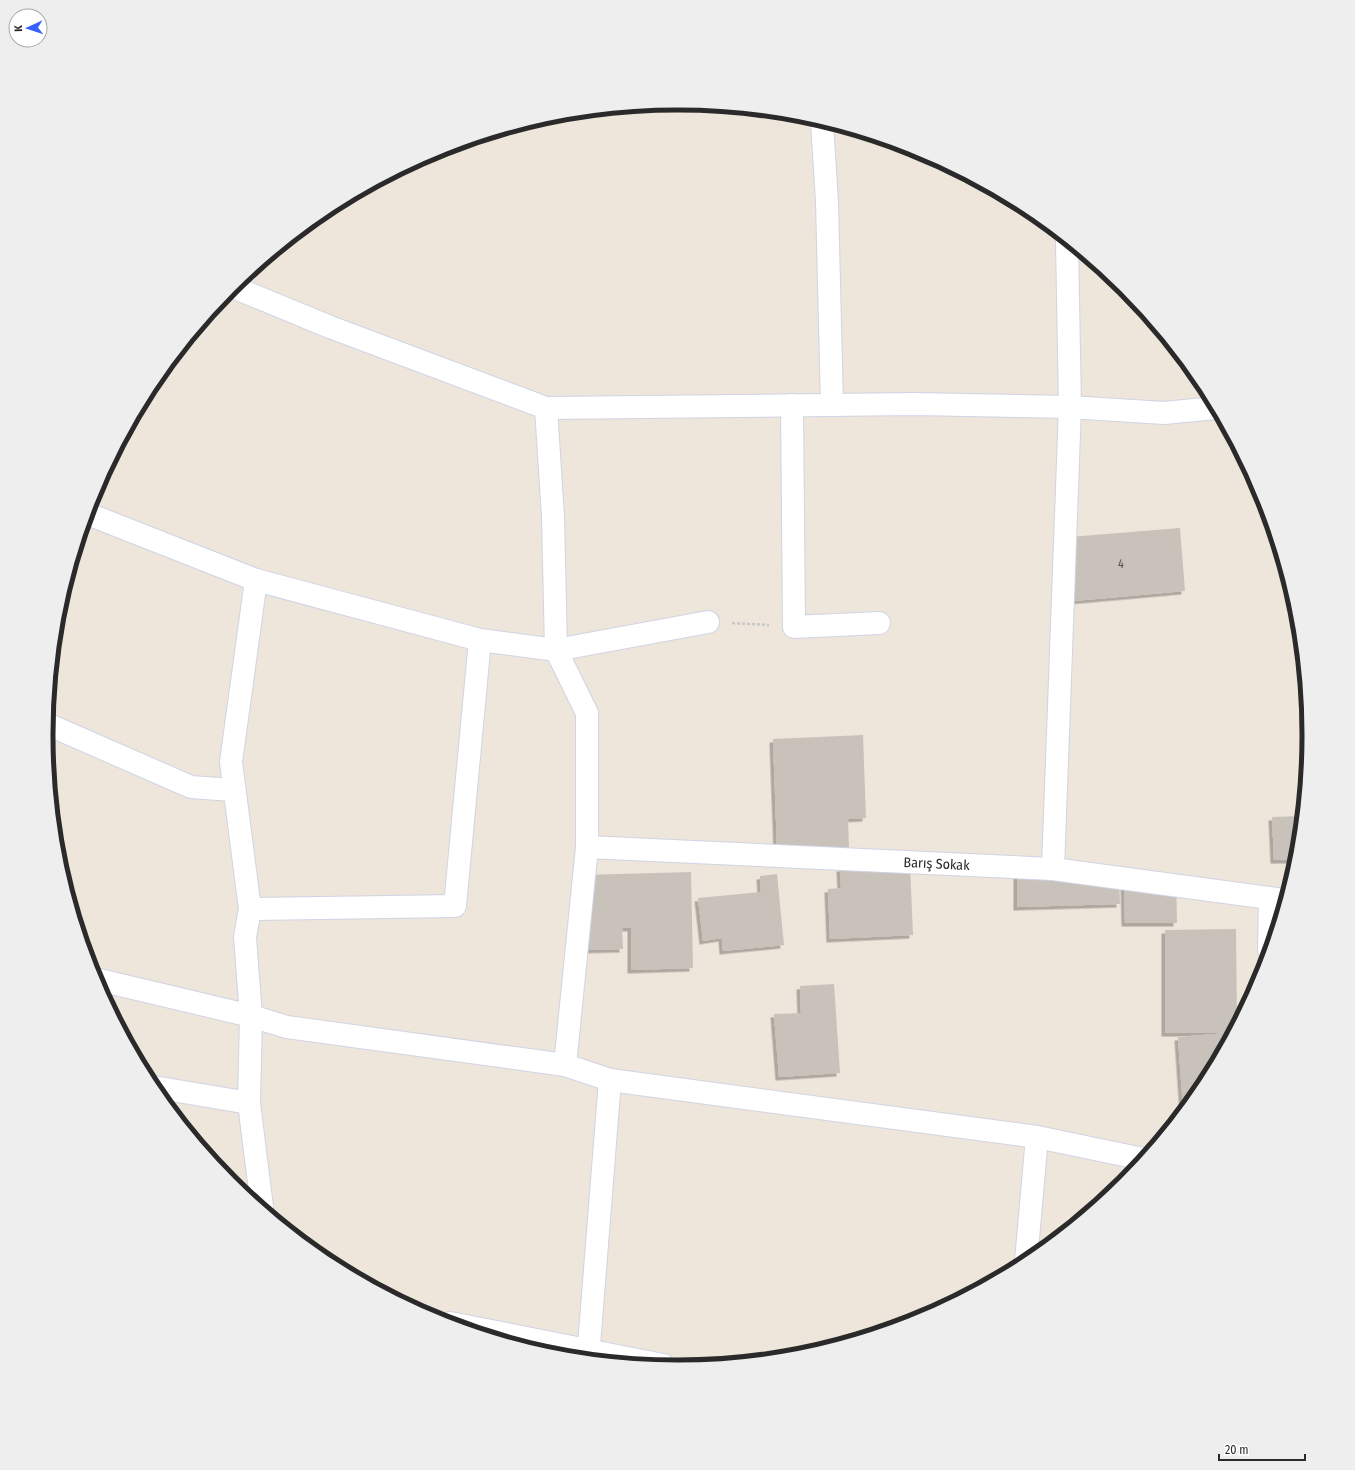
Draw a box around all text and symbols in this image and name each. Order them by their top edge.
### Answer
north arrow [8,8,48,48]
text: K [12,24,25,32]
house number: 4 [1118,557,1124,571]
street label: Barış Sokak [903,853,971,874]
scale bar [1219,1436,1305,1462]
text: 20 m [1225,1443,1249,1457]

